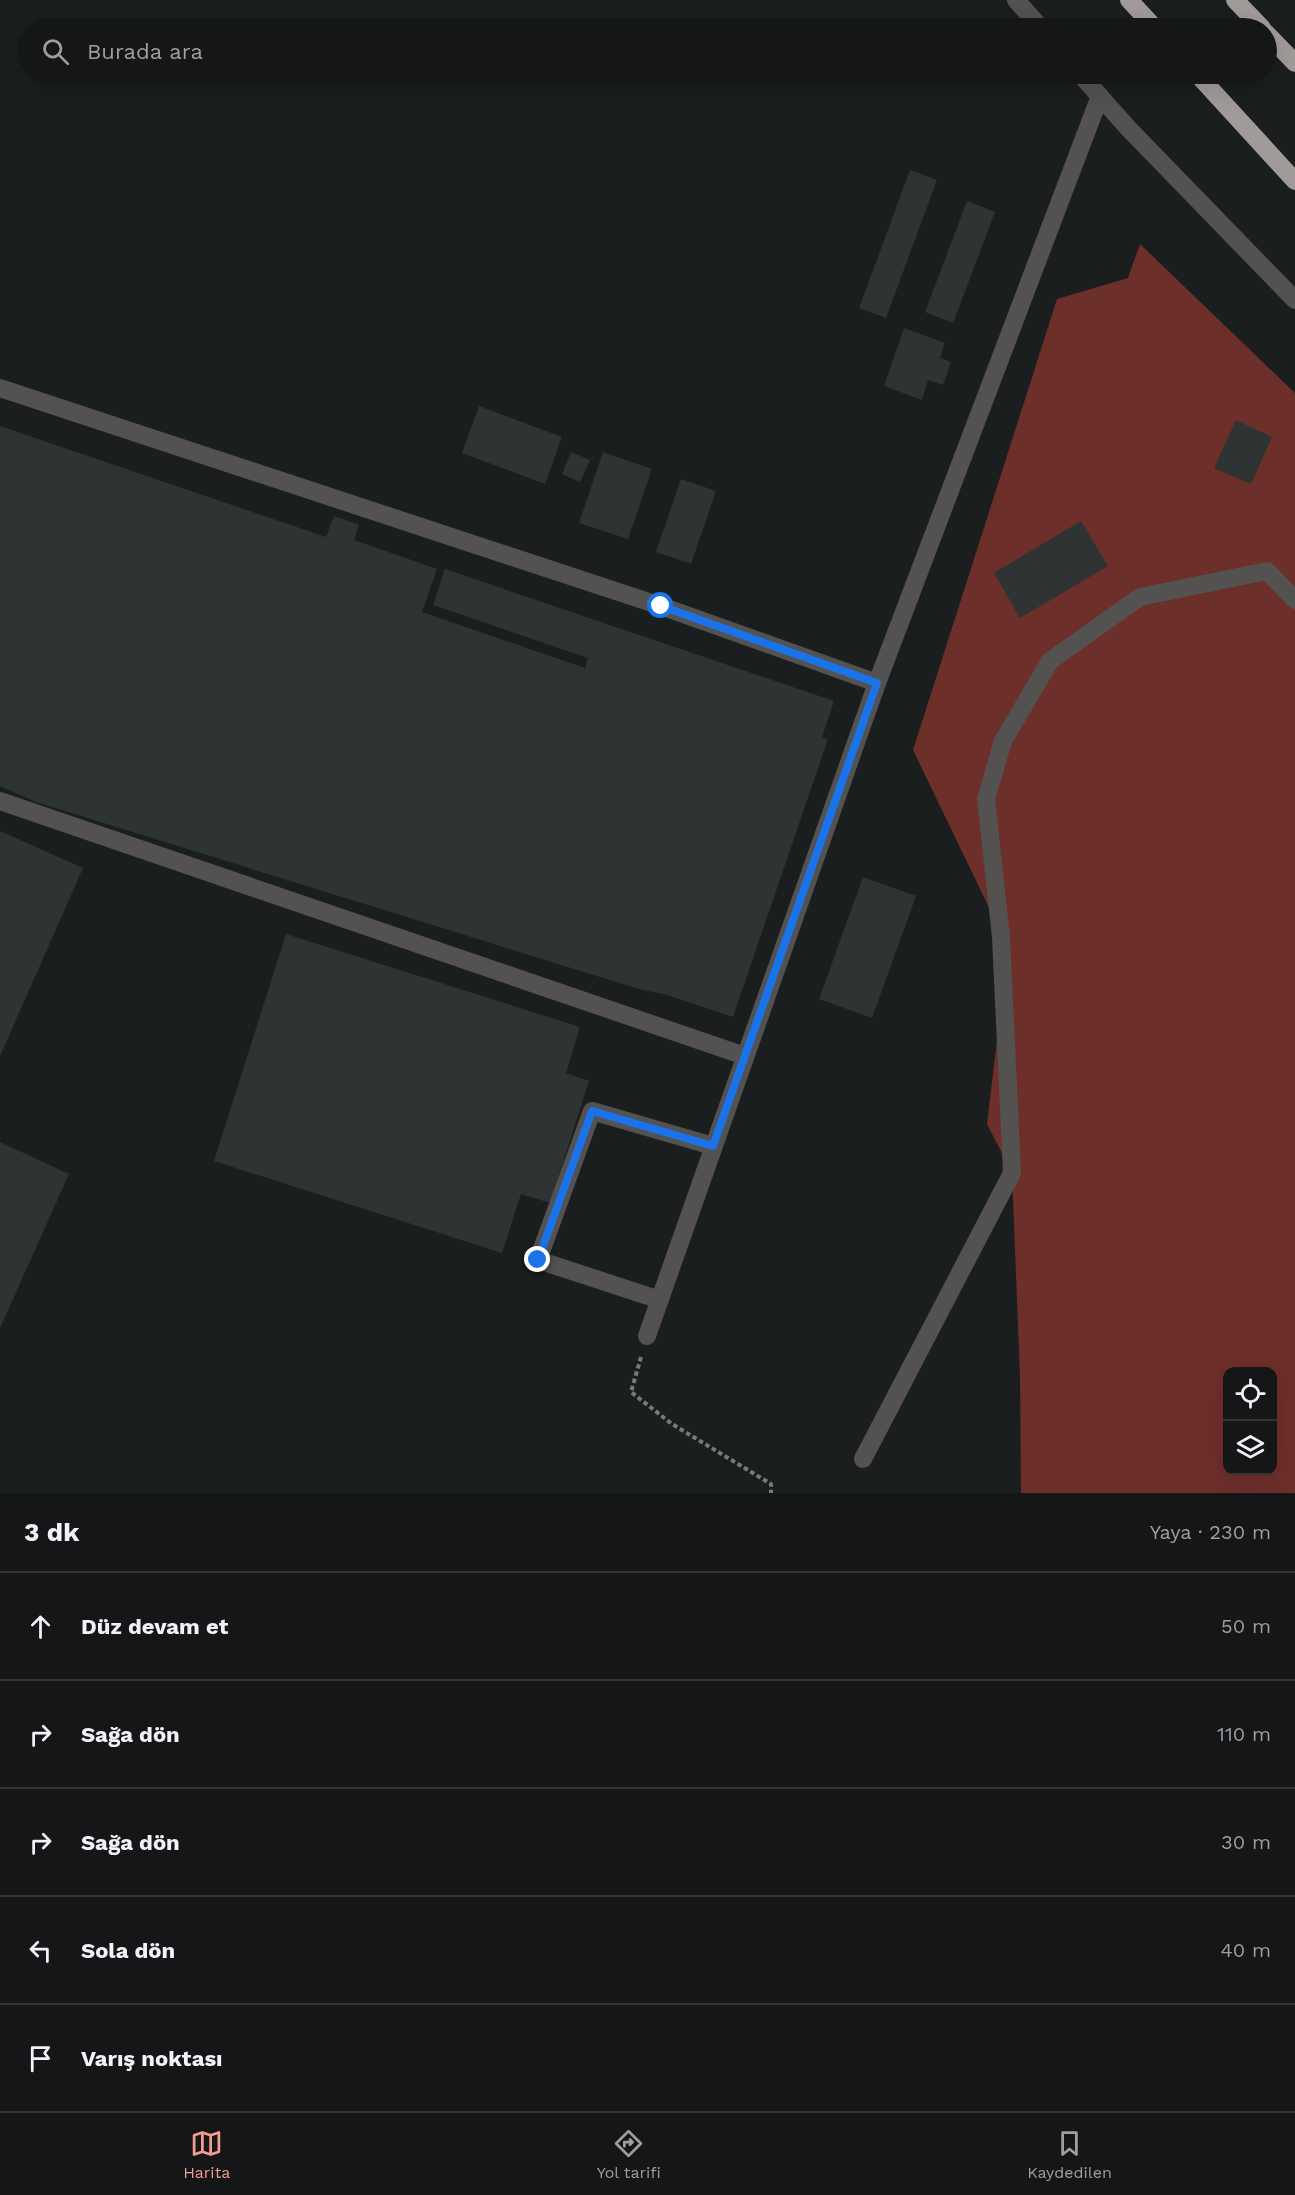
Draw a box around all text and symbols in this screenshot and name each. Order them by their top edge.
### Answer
search box [18,18,1277,84]
icon: search [39,35,72,68]
text: Burada ara [87,39,203,64]
route start [647,592,673,618]
route end [524,1246,550,1272]
map controls [1223,1367,1277,1475]
button: locate [1223,1367,1277,1421]
button: layers [1223,1421,1277,1475]
text: 3 dk [24,1517,79,1547]
text: Yaya · 230 m [1150,1520,1271,1544]
icon: ahead [24,1610,57,1643]
text: Düz devam et [81,1614,228,1639]
text: 50 m [1221,1614,1271,1638]
icon: right [24,1718,57,1751]
text: Sağa dön [81,1722,180,1747]
text: 110 m [1217,1722,1271,1746]
icon: right [24,1826,57,1859]
text: Sağa dön [81,1830,180,1855]
text: 30 m [1221,1830,1271,1854]
icon: left [24,1934,57,1967]
text: Sola dön [81,1938,175,1963]
text: 40 m [1220,1938,1271,1962]
icon: arrive [24,2042,57,2075]
text: Varış noktası [81,2046,223,2071]
tab: Harita [183,2127,230,2182]
tab: Yol tarifi [597,2127,661,2182]
tab: Kaydedilen [1027,2127,1112,2182]

